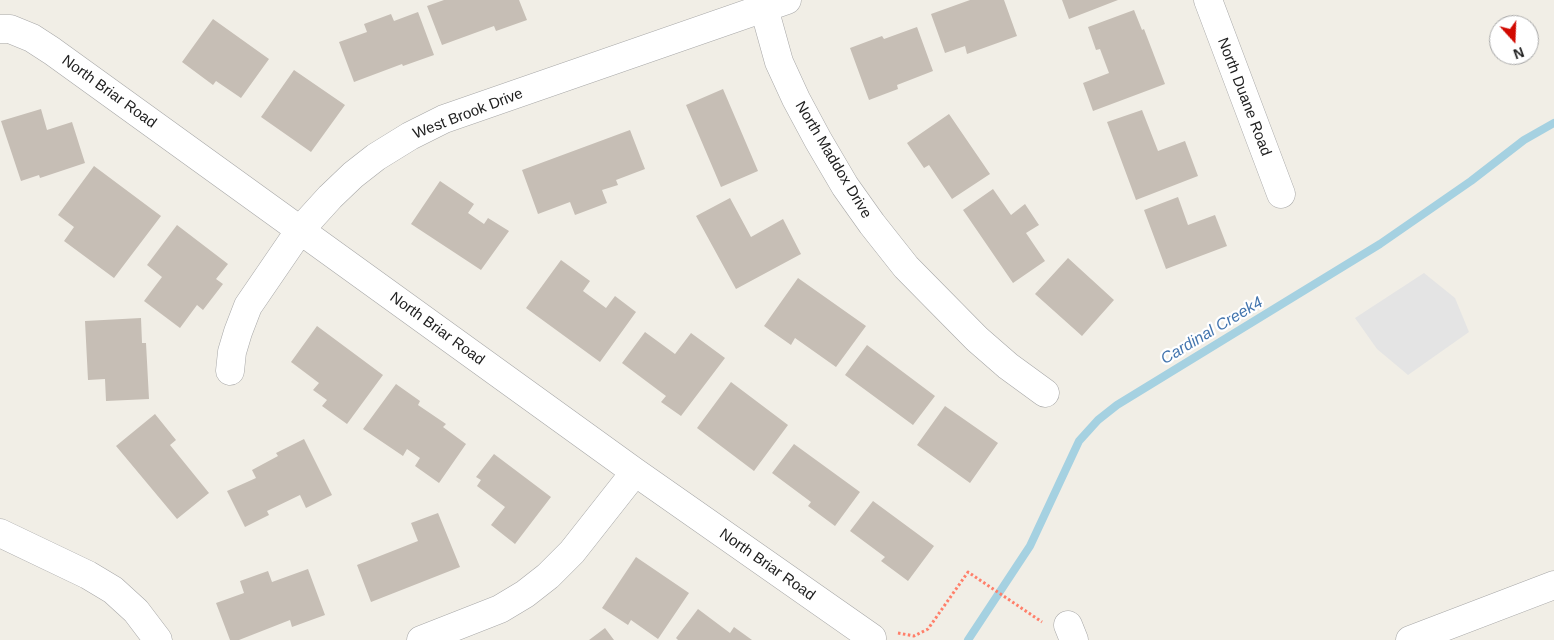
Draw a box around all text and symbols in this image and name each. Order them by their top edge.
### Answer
north arrow [1489,15,1539,65]
street label: North Duane Road [1213,35,1275,159]
text: N [1511,44,1526,62]
street label: North Briar Road [58,52,160,132]
street label: West Brook Drive [410,85,526,143]
street label: North Maddox Drive [791,98,875,222]
street label: North Briar Road [386,289,488,369]
water label: Cardinal Creek4 [1158,293,1266,369]
street label: North Briar Road [716,525,818,605]

